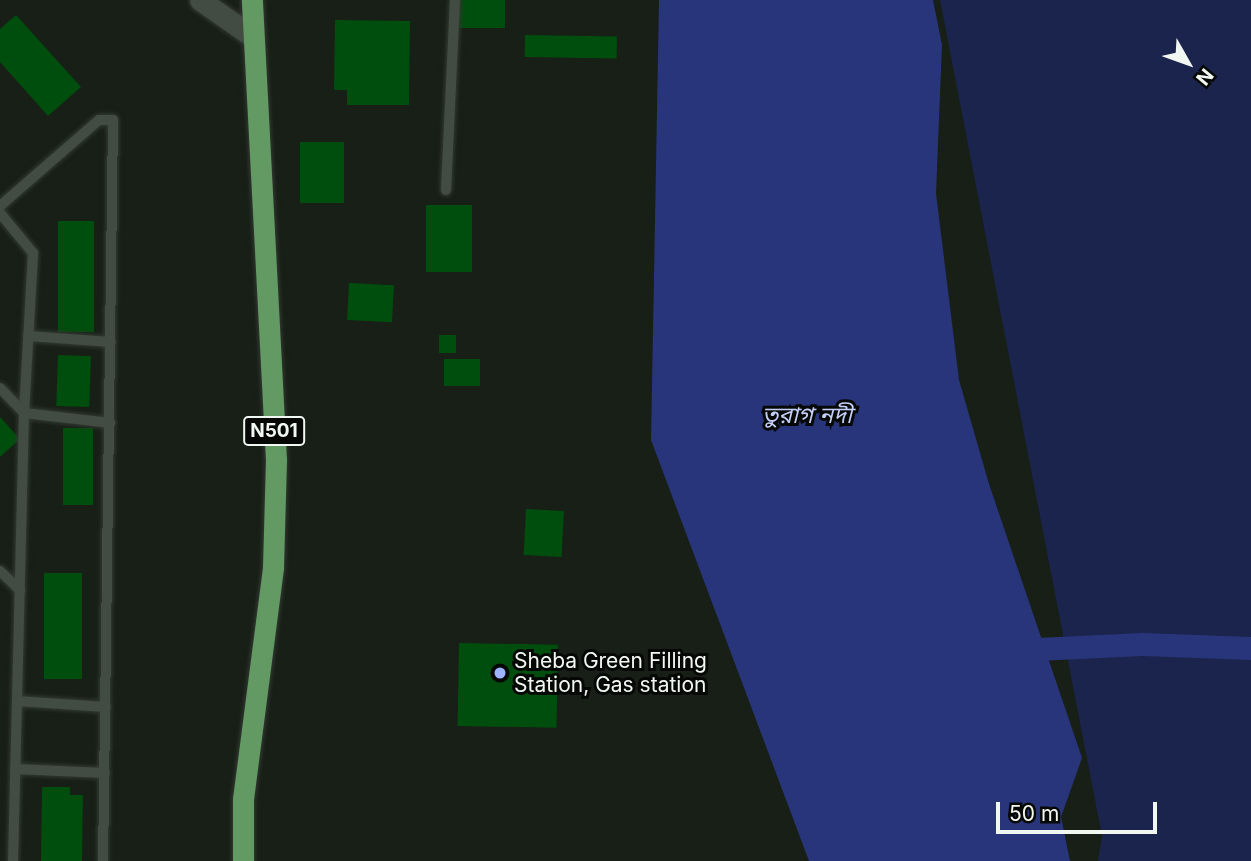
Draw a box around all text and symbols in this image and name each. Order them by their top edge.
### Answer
north arrow [1153,28,1223,98]
text: N [1191,64,1218,90]
water label: তুরাগ নদী [762,401,852,429]
road number: N501 [243,416,306,446]
place label: Sheba Green Filling Station, Gas station [514,648,707,698]
marker: Sheba Green Filling Station, Gas station [492,665,508,681]
scale bar [999,788,1160,832]
text: 50 m [1009,801,1059,826]

